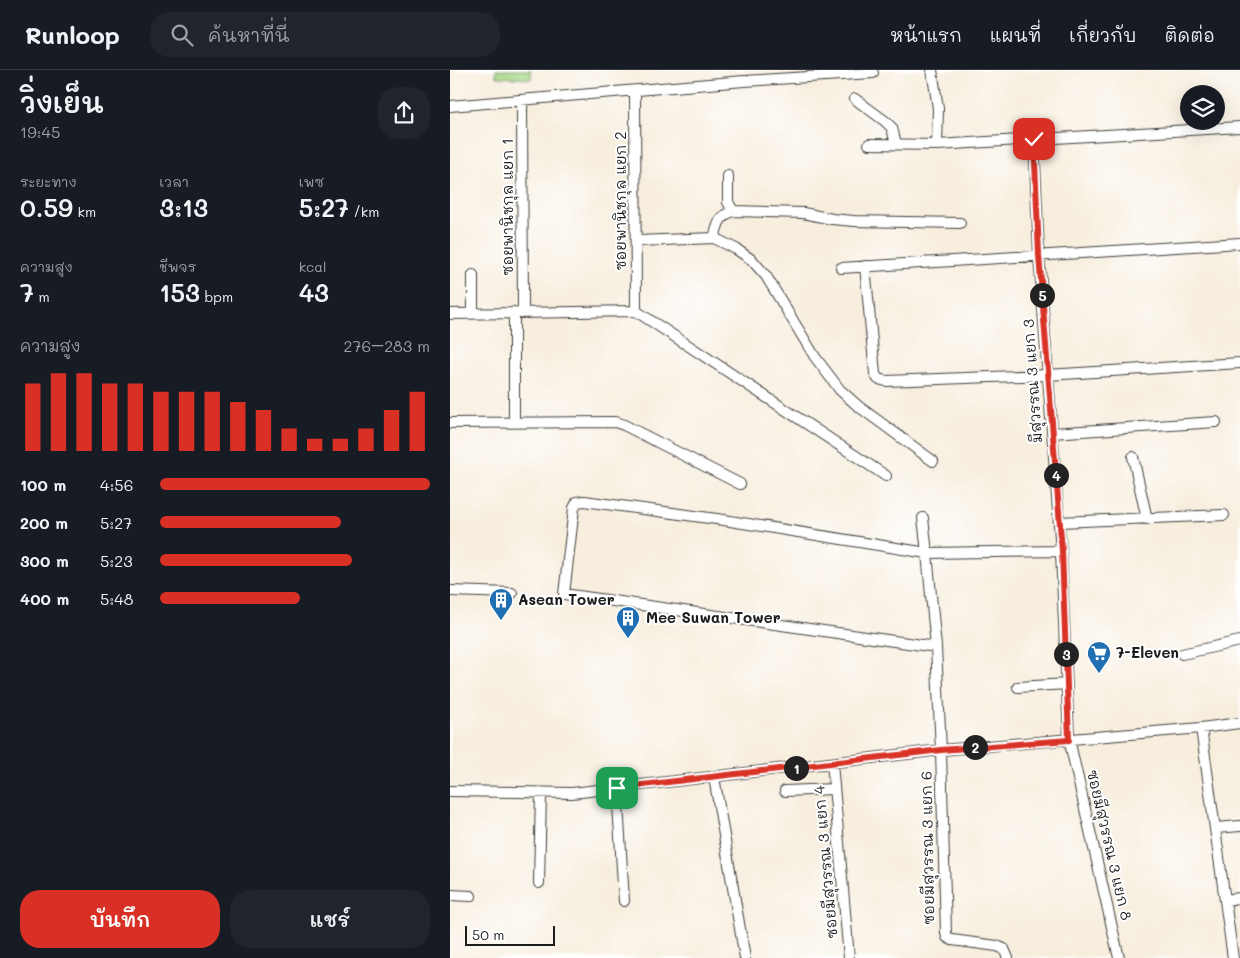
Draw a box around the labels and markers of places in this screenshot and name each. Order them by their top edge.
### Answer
pin [1013,118,1055,160]
pin: 5 [1030,282,1054,308]
pin: 4 [1044,462,1068,488]
building icon: Asean Tower [488,587,514,621]
place label: Asean Tower [518,589,615,609]
building icon: Mee Suwan Tower [615,605,641,639]
place label: Mee Suwan Tower [646,607,781,627]
supermarket icon: 7-Eleven [1086,640,1112,674]
pin: 3 [1054,642,1078,666]
place label: 7-Eleven [1116,642,1179,662]
pin: 2 [962,734,988,760]
pin: 1 [784,756,808,780]
pin [596,767,638,809]

